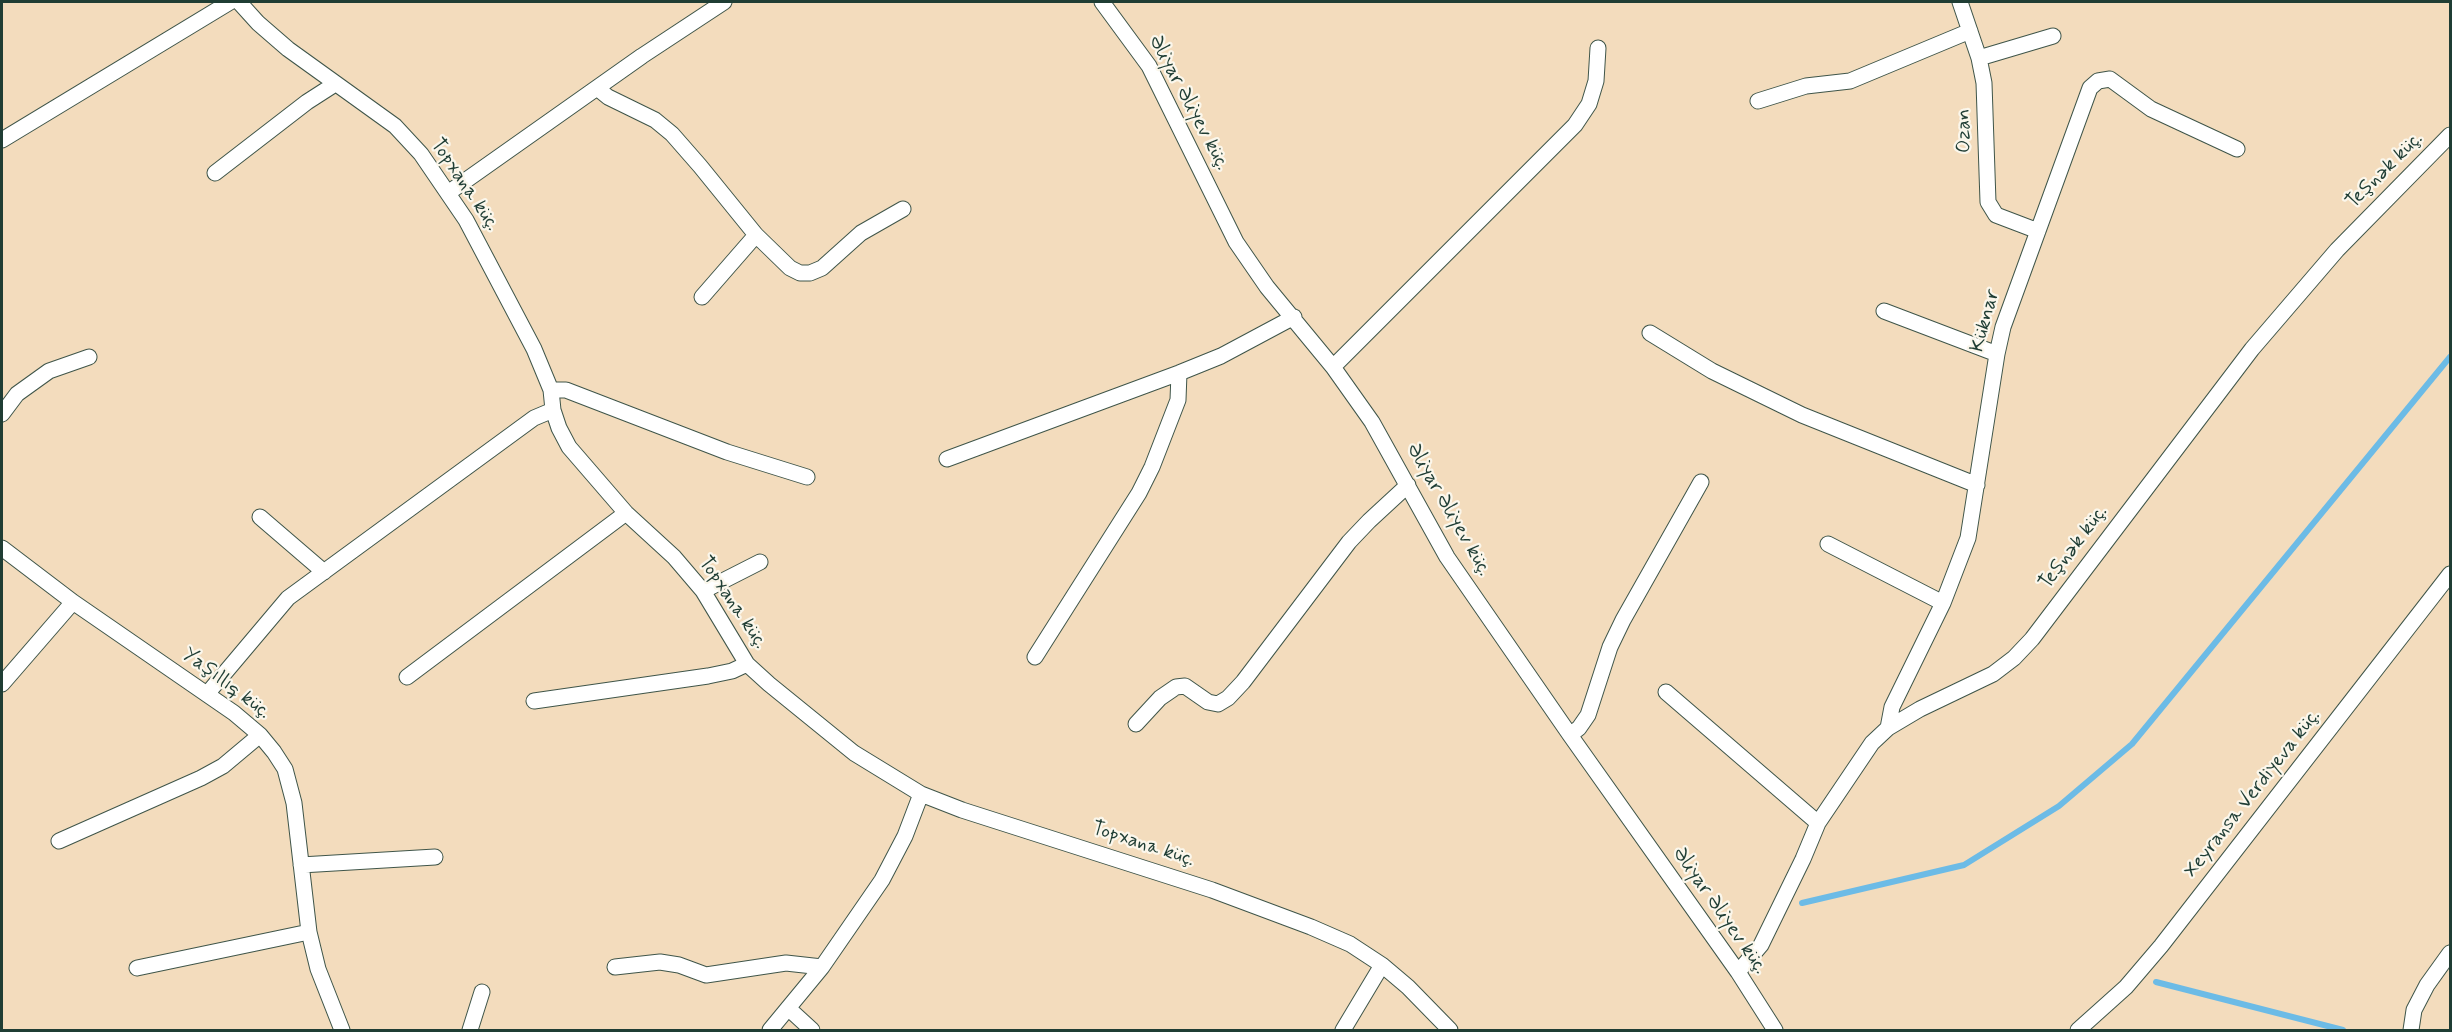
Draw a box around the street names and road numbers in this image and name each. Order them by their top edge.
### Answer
street label: Əliyar Əliyev küç. [1142,31,1234,175]
street label: Ozan [1953,109,1977,153]
street label: Teşnək küç. [2342,128,2428,214]
street label: Topxana küç. [424,134,504,236]
street label: Küknar [1966,287,2006,355]
street label: Əliyar Əliyev küç. [1400,439,1496,581]
street label: Teşnək küç. [2035,501,2113,595]
street label: Topxana küç. [692,552,772,654]
street label: Yaşıllıq küç. [177,643,275,725]
street label: Xeyransa Verdiyeva küç. [2180,705,2326,883]
street label: Topxana küç. [1089,817,1197,873]
street label: Əliyar Əliyev küç. [1666,843,1772,979]

